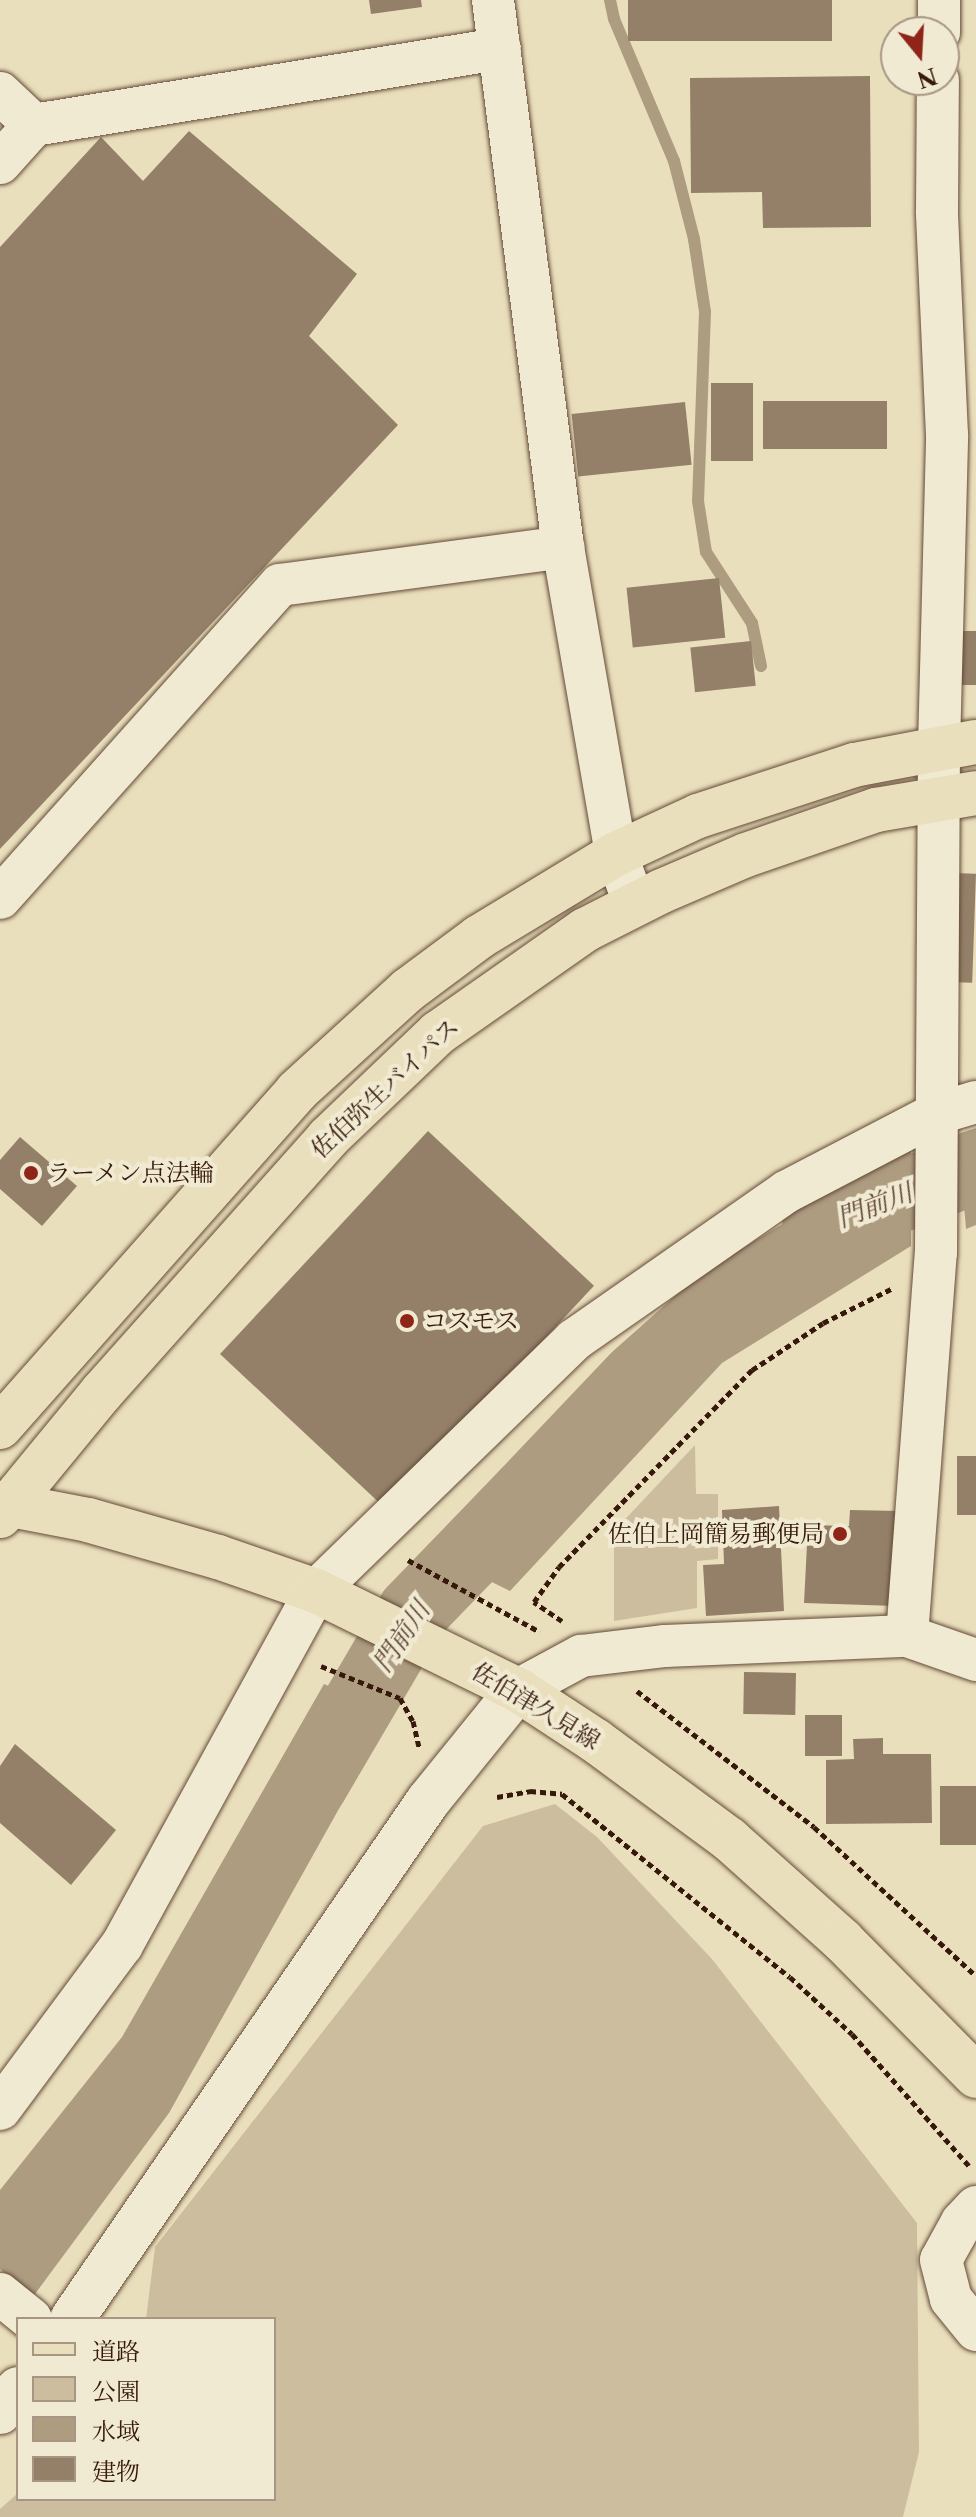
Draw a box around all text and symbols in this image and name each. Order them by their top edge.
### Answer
north arrow [880,16,960,96]
text: N [914,62,940,93]
street label: 佐伯弥生バイパス [305,1012,465,1164]
place label: ラーメン点法輪 [47,1159,215,1187]
marker: ラーメン点法輪 [22,1164,40,1182]
water label: 門前川 [833,1177,917,1235]
place label: コスモス [423,1307,519,1335]
marker: コスモス [398,1312,416,1330]
place label: 佐伯上岡簡易郵便局 [608,1520,824,1548]
marker: 佐伯上岡簡易郵便局 [831,1525,849,1543]
water label: 門前川 [367,1596,437,1678]
street label: 佐伯津久見線 [467,1657,605,1755]
legend [16,2317,276,2501]
text: 道路 [92,2337,140,2366]
text: 公園 [92,2377,140,2406]
text: 水域 [92,2417,140,2446]
text: 建物 [92,2457,140,2486]

